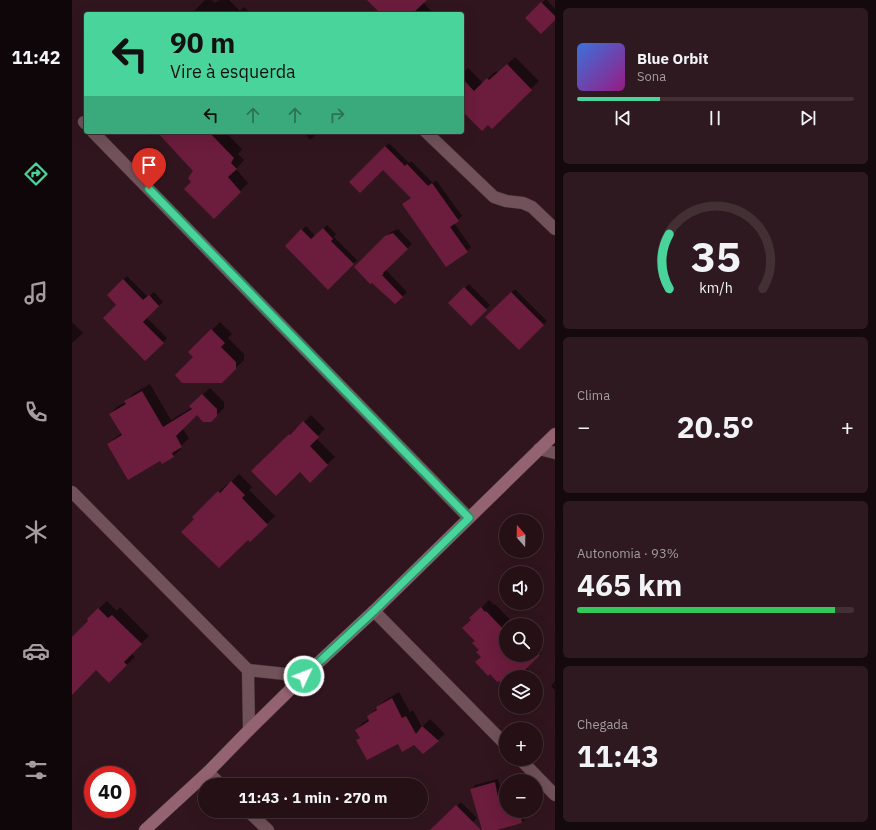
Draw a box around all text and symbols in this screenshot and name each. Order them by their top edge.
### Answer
text: 90 m [170,24,235,61]
icon: left [104,28,156,80]
text: 11:42 [11,46,61,69]
text: Blue Orbit [637,49,708,68]
text: Vire à esquerda [170,60,296,83]
text: Sona [637,68,666,85]
icon: left [200,104,222,126]
icon: ahead [242,104,264,126]
icon: ahead [284,104,306,126]
icon: right [326,104,348,126]
icon: previous [612,107,634,129]
icon: pause [704,107,726,129]
icon: next [797,107,819,129]
pin [132,148,166,189]
icon: arrive [138,154,160,176]
icon: directions [22,160,50,188]
text: 35 [691,228,740,282]
text: km/h [699,277,732,296]
icon: music [22,279,50,307]
text: Clima [577,387,610,404]
icon: phone [22,398,50,426]
text: 20.5° [677,407,754,446]
text: − [577,412,590,441]
text: + [841,412,854,441]
north arrow [499,514,543,558]
map controls [499,514,543,818]
icon: climate [22,518,50,546]
text: Autonomia · 93% [577,545,679,562]
text: 465 km [577,565,682,604]
button: sound [499,566,543,610]
button: search [499,618,543,662]
icon: car [22,637,50,665]
position arrow [283,655,325,697]
button: layers [499,670,543,714]
text: Chegada [577,716,628,733]
button: + [499,722,543,766]
text: 11:43 [577,736,659,775]
icon: filters [22,756,50,784]
speed limit sign: 40 [84,766,136,818]
button: − [499,774,543,818]
text: 11:43 · 1 min · 270 m [239,788,387,807]

